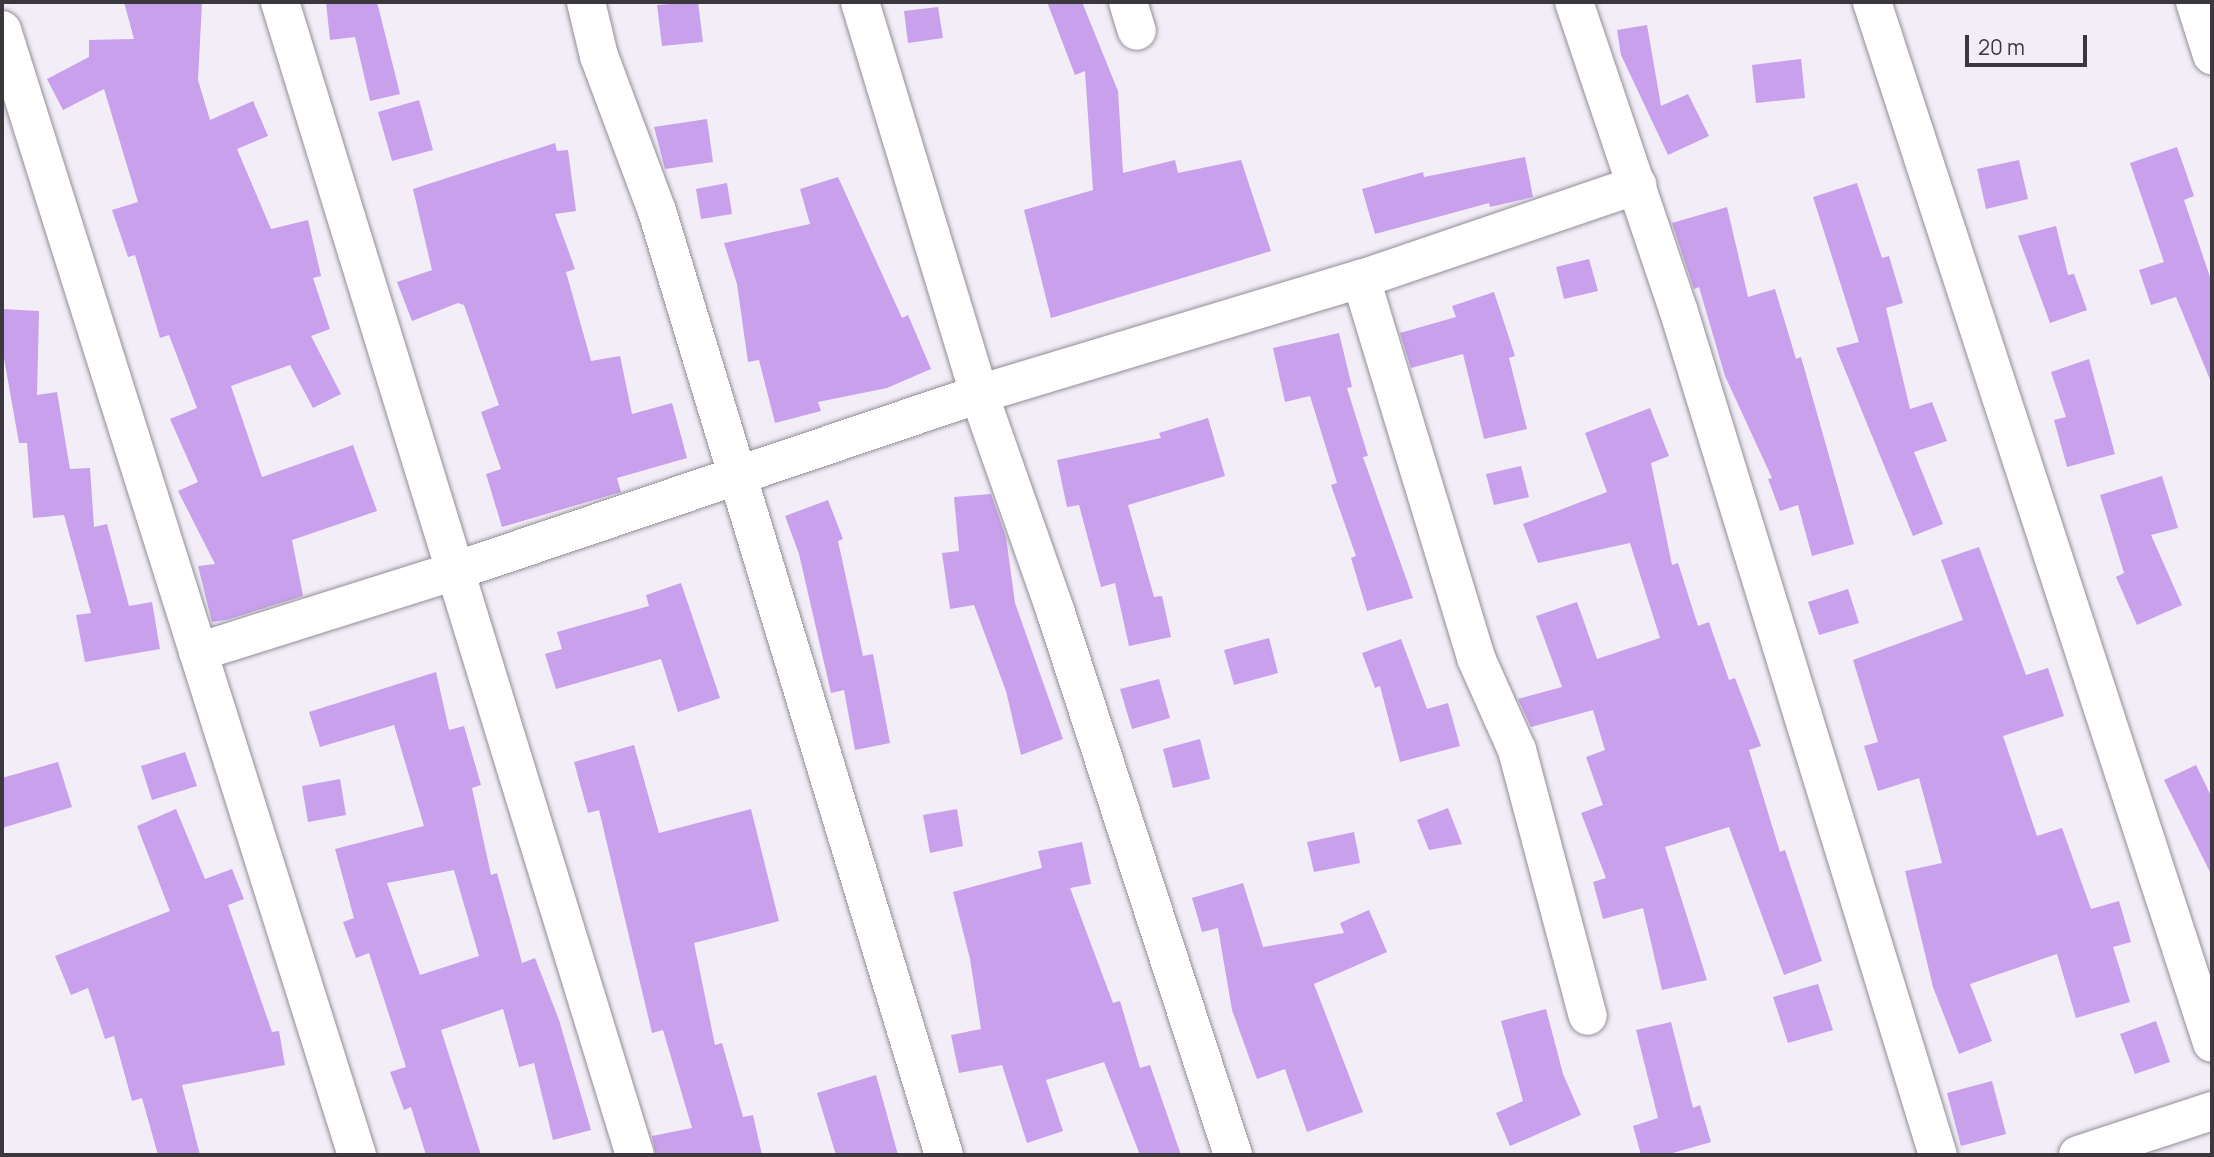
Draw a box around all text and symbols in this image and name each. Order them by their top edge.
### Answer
scale bar [1969,21,2092,65]
text: 20 m [1978,33,2025,61]

